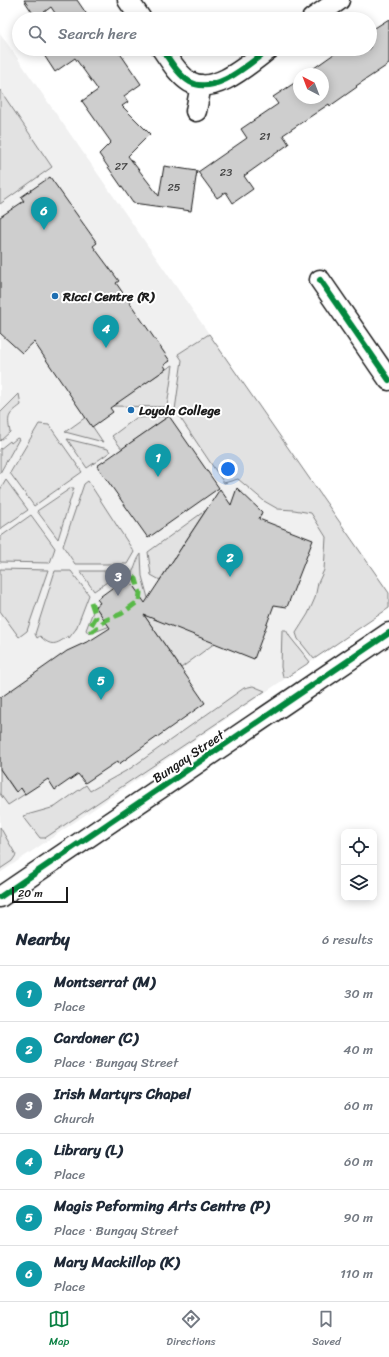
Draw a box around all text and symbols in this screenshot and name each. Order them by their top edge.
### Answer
search box [12,12,377,56]
text: Search here [58,21,137,47]
icon: search [26,23,48,45]
north arrow [293,68,329,104]
house number: 21 [259,127,271,146]
house number: 27 [115,157,128,176]
house number: 23 [220,163,232,182]
house number: 25 [167,178,181,197]
pin: 6 [31,197,57,230]
place label: Ricci Centre (R) [62,285,155,308]
marker: Ricci Centre (R) [50,291,60,301]
pin: 4 [93,315,119,348]
place label: Loyola College [139,399,221,422]
marker: Loyola College [126,405,136,415]
pin: 1 [145,444,171,477]
your location [218,459,238,479]
pin: 2 [217,544,243,577]
pin: 3 [105,563,131,596]
pin: 5 [88,667,114,700]
street label: Bungay Street [148,723,230,789]
map controls [341,829,377,901]
button: locate [341,829,377,865]
button: layers [341,865,377,901]
text: 20 m [18,884,43,903]
scale bar [12,885,68,904]
text: Nearby [16,924,70,954]
text: 6 results [322,928,373,951]
text: Montserrat (M) [54,969,155,995]
text: 1 [26,982,32,1005]
text: 30 m [344,982,373,1005]
text: Place [54,995,85,1018]
text: Cardoner (C) [54,1025,138,1051]
text: 2 [25,1038,33,1061]
text: 40 m [343,1038,373,1061]
text: Place · Bungay Street [54,1051,178,1074]
text: Irish Martyrs Chapel [54,1081,191,1107]
text: 3 [25,1094,33,1117]
text: 60 m [344,1094,373,1117]
text: Church [54,1107,95,1130]
text: Library (L) [54,1137,122,1163]
text: 4 [25,1150,33,1173]
text: 60 m [344,1150,373,1173]
text: Place [54,1163,85,1186]
text: Magis Peforming Arts Centre (P) [54,1193,269,1219]
text: 5 [25,1206,33,1229]
text: 90 m [343,1206,373,1229]
text: Place · Bungay Street [54,1219,178,1242]
text: Mary Mackillop (K) [54,1249,179,1275]
text: 6 [25,1262,33,1285]
text: 110 m [340,1262,373,1285]
text: Place [54,1275,85,1298]
tab: Map [48,1308,70,1351]
tab: Directions [166,1308,216,1351]
tab: Saved [312,1308,341,1351]

